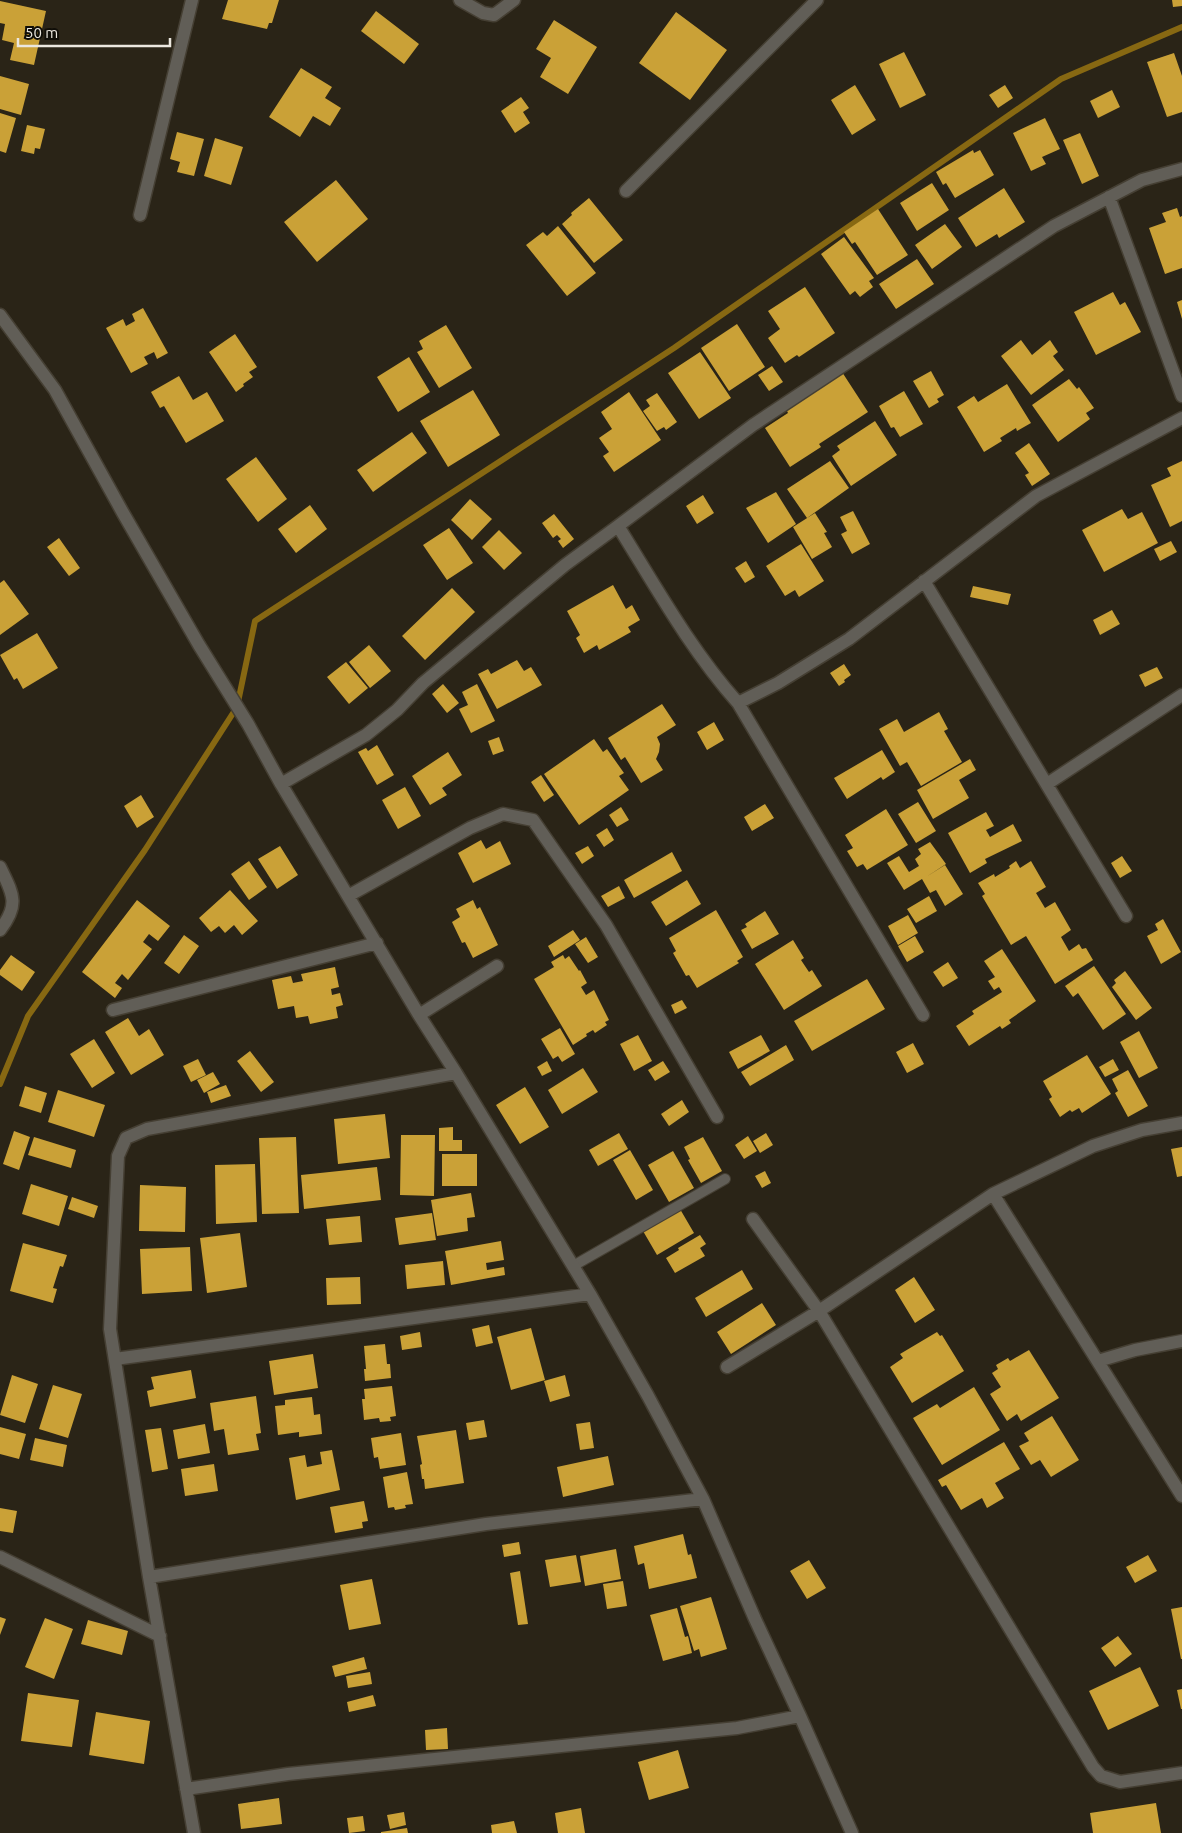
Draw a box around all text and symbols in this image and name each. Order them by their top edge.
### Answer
scale bar [18,15,170,47]
text: 50 m [25,24,58,41]

